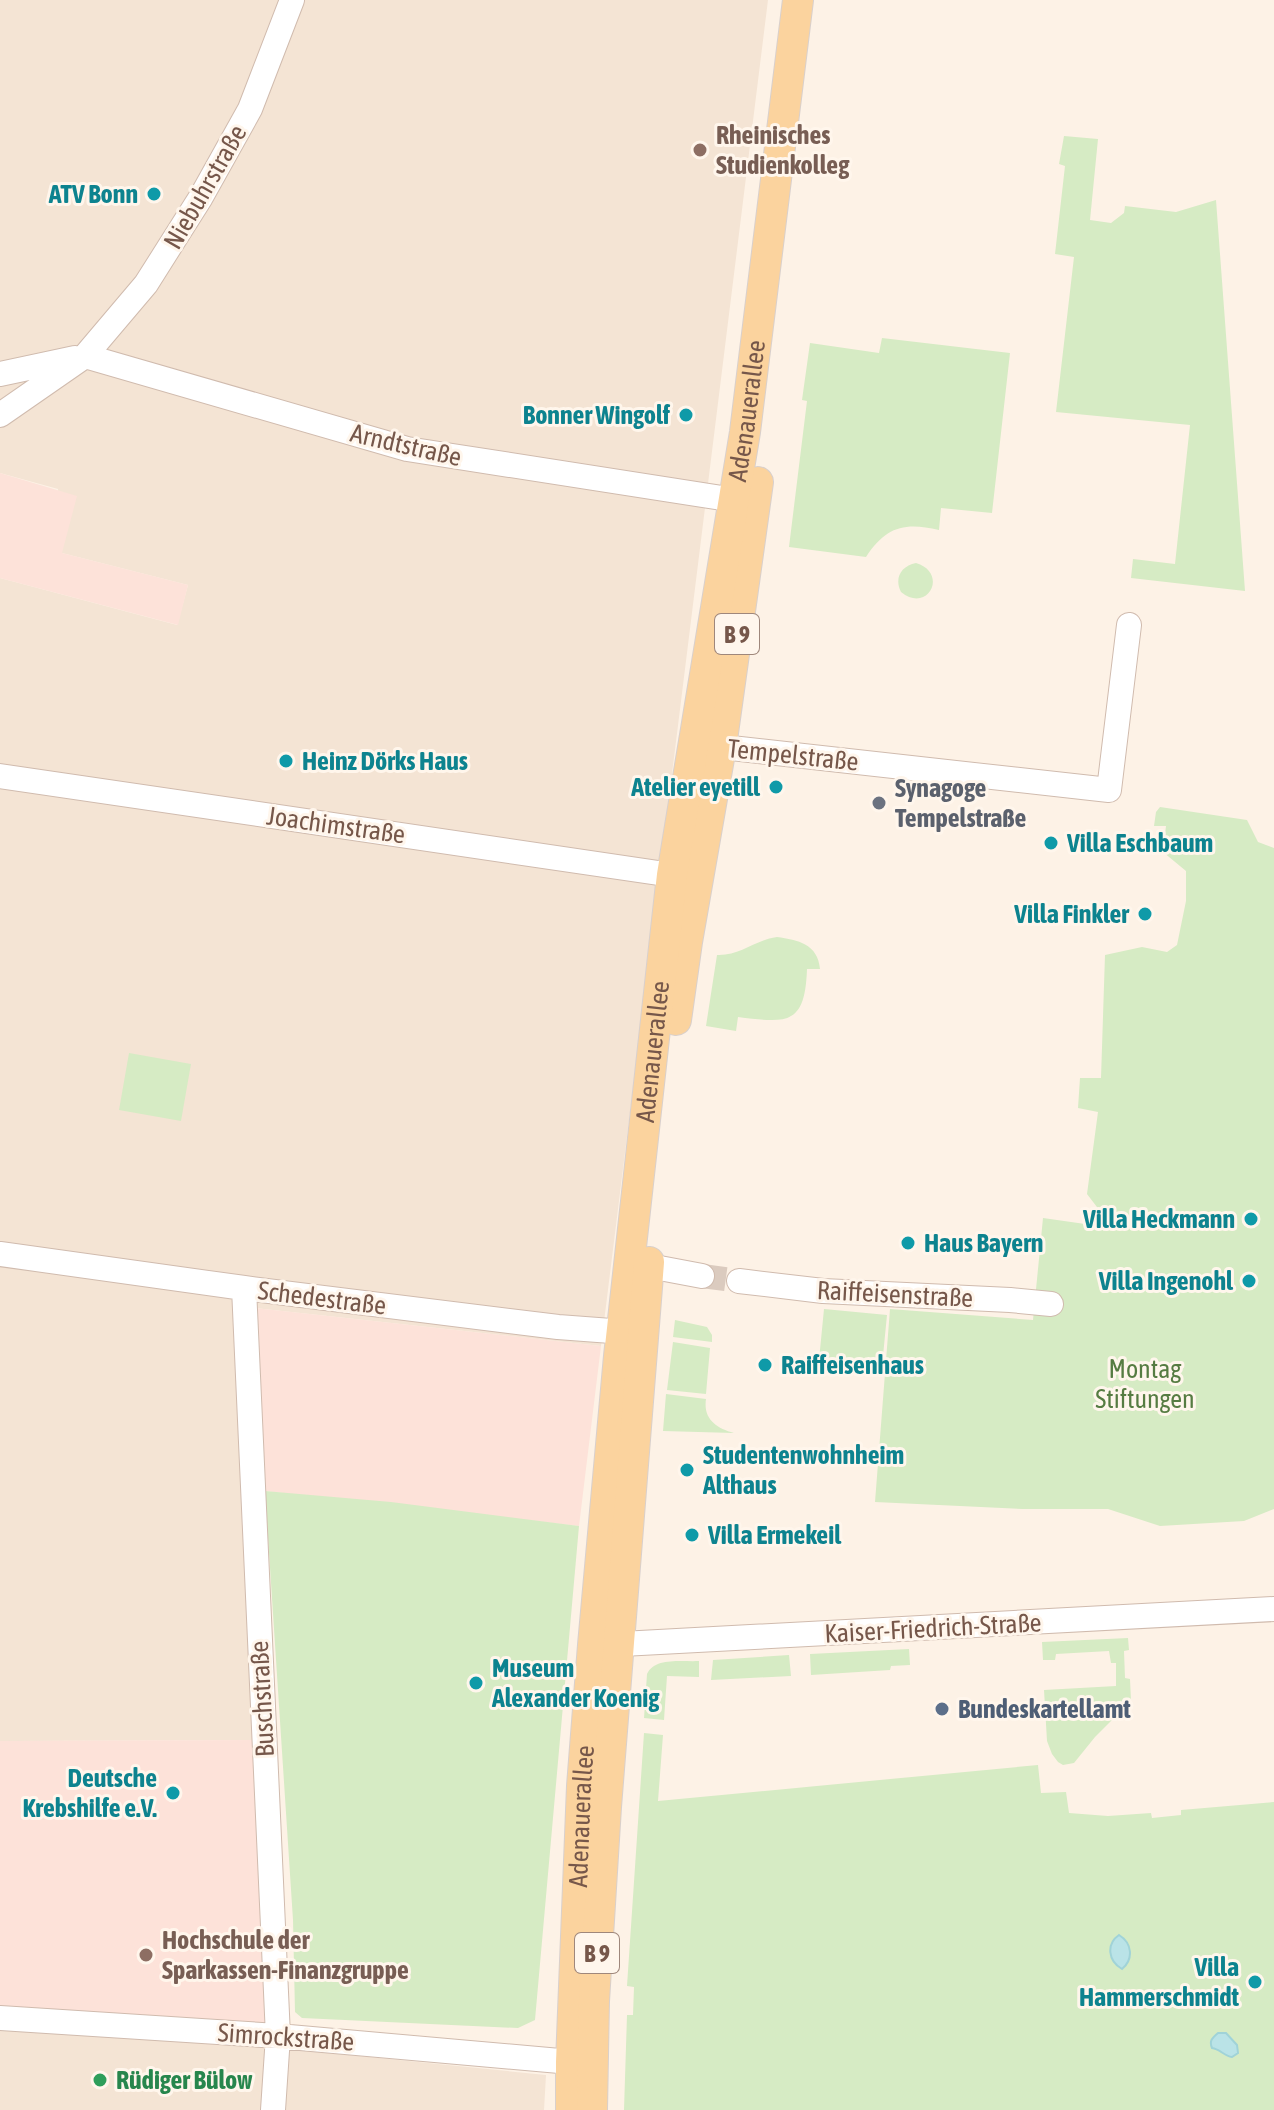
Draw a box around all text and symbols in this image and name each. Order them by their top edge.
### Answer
street label: Niebuhrstraße [157,120,253,254]
place label: Rheinisches Studienkolleg [716,120,850,180]
marker: Rheinisches Studienkolleg [691,141,709,159]
place label: ATV Bonn [48,179,138,209]
marker: ATV Bonn [145,185,163,203]
street label: Adenauerallee [722,338,771,484]
place label: Bonner Wingolf [523,400,671,430]
marker: Bonner Wingolf [677,406,695,424]
street label: Arndtstraße [348,418,464,472]
road number: B 9 [715,614,759,654]
street label: Tempelstraße [726,733,860,777]
place label: Heinz Dörks Haus [302,746,468,776]
marker: Heinz Dörks Haus [277,752,295,770]
place label: Atelier eyetill [630,772,761,802]
place label: Synagoge Tempelstraße [895,773,1027,833]
marker: Atelier eyetill [767,778,785,796]
marker: Synagoge Tempelstraße [870,794,888,812]
street label: Joachimstraße [265,800,407,850]
place label: Villa Eschbaum [1066,828,1213,858]
marker: Villa Eschbaum [1042,834,1060,852]
place label: Villa Finkler [1013,899,1130,929]
marker: Villa Finkler [1136,905,1154,923]
street label: Adenauerallee [630,979,675,1124]
place label: Villa Heckmann [1082,1204,1235,1234]
marker: Villa Heckmann [1242,1210,1260,1228]
place label: Haus Bayern [924,1228,1043,1258]
marker: Haus Bayern [899,1234,917,1252]
place label: Villa Ingenohl [1098,1266,1234,1296]
marker: Villa Ingenohl [1240,1272,1258,1290]
street label: Schedestraße [256,1275,388,1321]
street label: Raiffeisenstraße [816,1275,974,1313]
place label: Raiffeisenhaus [781,1350,924,1380]
park label: Montag Stiftungen [1095,1354,1195,1414]
marker: Raiffeisenhaus [756,1356,774,1374]
place label: Studentenwohnheim Althaus [702,1440,904,1500]
marker: Studentenwohnheim Althaus [678,1461,696,1479]
place label: Villa Ermekeil [707,1520,842,1550]
marker: Villa Ermekeil [683,1526,701,1544]
street label: Kaiser-Friedrich-Straße [824,1607,1042,1649]
street label: Buschstraße [244,1640,280,1758]
place label: Museum Alexander Koenig [491,1653,660,1713]
marker: Museum Alexander Koenig [467,1674,485,1692]
place label: Bundeskartellamt [958,1694,1131,1724]
marker: Bundeskartellamt [933,1700,951,1718]
street label: Adenauerallee [563,1744,600,1888]
place label: Deutsche Krebshilfe e.V. [23,1763,157,1823]
marker: Deutsche Krebshilfe e.V. [164,1784,182,1802]
place label: Hochschule der Sparkassen-Finanzgruppe [162,1925,409,1985]
road number: B 9 [575,1933,619,1973]
marker: Hochschule der Sparkassen-Finanzgruppe [137,1946,155,1964]
place label: Villa Hammerschmidt [1079,1952,1240,2012]
marker: Villa Hammerschmidt [1246,1973,1264,1991]
street label: Simrockstraße [217,2017,355,2057]
place label: Rüdiger Bülow [116,2065,253,2095]
marker: Rüdiger Bülow [91,2071,109,2089]

